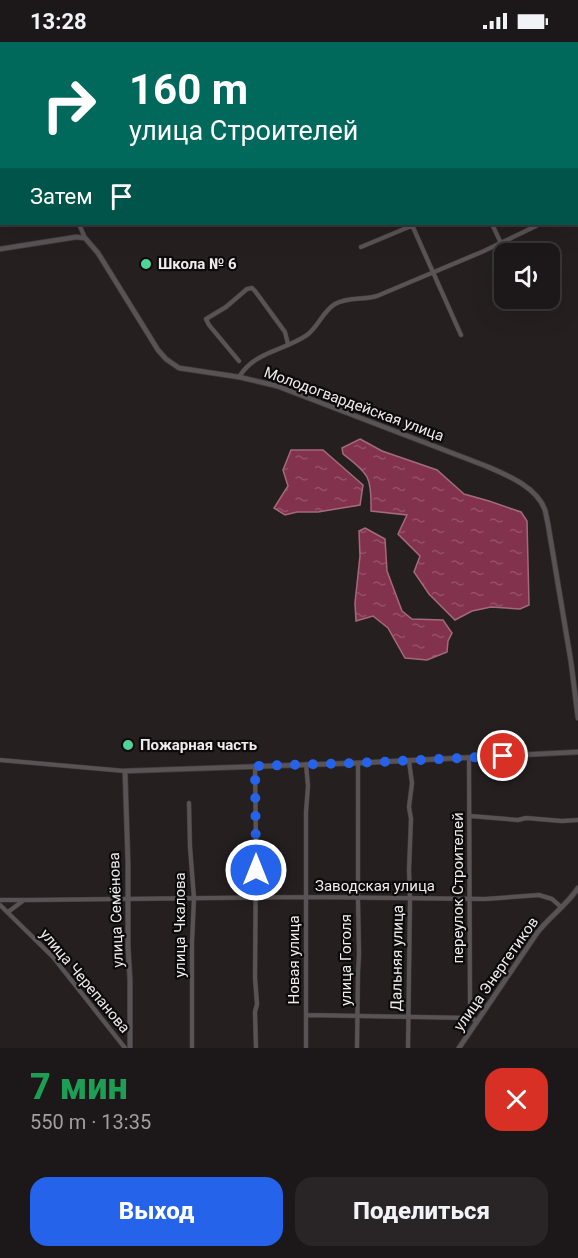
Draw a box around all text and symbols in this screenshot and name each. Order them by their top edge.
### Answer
text: 13:28 [30,9,87,34]
text: 160 m [129,65,248,114]
icon: right [30,66,108,144]
text: улица Строителей [129,115,358,147]
icon: arrive [105,180,138,213]
text: Затем [30,184,93,209]
map controls [494,243,560,309]
button: sound [494,243,560,309]
place label: Школа № 6 [158,255,237,273]
marker: Школа № 6 [139,257,153,271]
street label: Молодогвардейская улица [262,363,446,445]
pin [477,730,528,781]
place label: Пожарная часть [140,736,257,754]
marker: Пожарная часть [121,738,135,752]
icon: arrive [486,739,519,772]
street label: переулок Строителей [449,812,467,964]
position arrow [224,838,288,902]
street label: улица Семёнова [105,852,127,968]
street label: улица Чкалова [171,872,189,978]
street label: Заводская улица [315,877,435,895]
street label: Дальняя улица [387,905,407,1011]
street label: улица Гоголя [337,914,355,1006]
street label: улица Энергетиков [450,914,542,1034]
street label: Новая улица [285,915,303,1005]
street label: улица Черепанова [36,925,134,1037]
text: 7 мин [30,1066,128,1108]
button: close [485,1068,548,1131]
text: 550 m · 13:35 [30,1110,151,1134]
button: Выход [30,1177,283,1246]
button: Поделиться [295,1177,548,1246]

